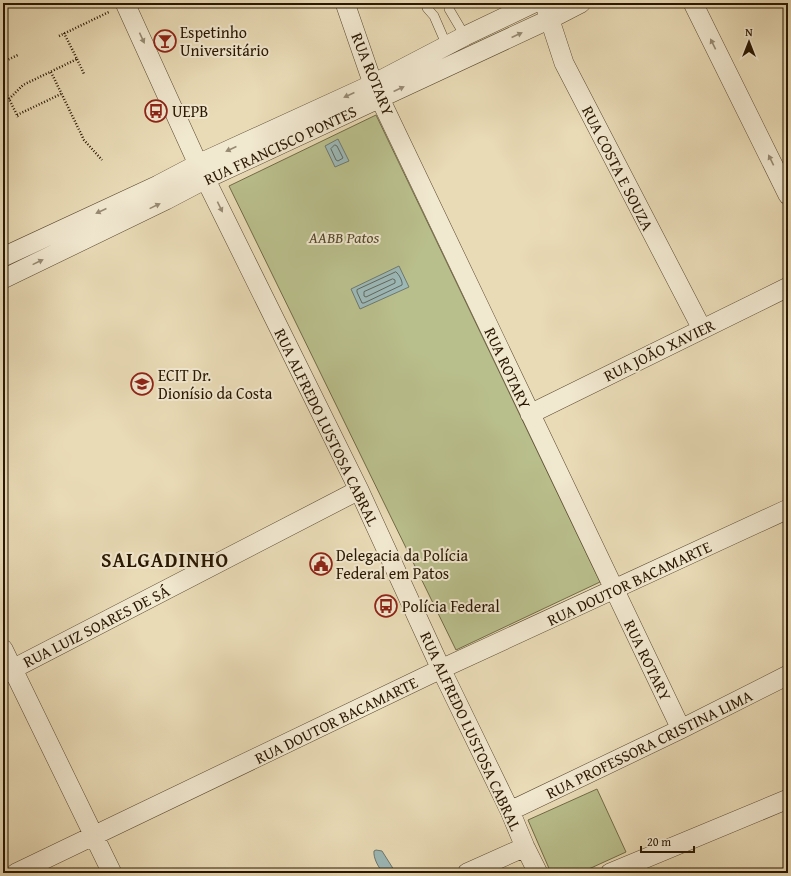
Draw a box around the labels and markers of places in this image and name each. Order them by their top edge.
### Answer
place label: Espetinho Universitário [180,20,269,62]
bar icon: Espetinho Universitário [152,28,178,54]
bus stop icon: UEPB [143,98,169,124]
place label: UEPB [172,99,208,123]
place label: ECIT Dr. Dionísio da Costa [158,363,273,405]
school or university icon: ECIT Dr. Dionísio da Costa [129,371,155,397]
place label: Delegacia da Polícia Federal em Patos [336,543,468,585]
public building icon: Delegacia da Polícia Federal em Patos [308,551,334,577]
bus stop icon: Polícia Federal [373,593,399,619]
place label: Polícia Federal [402,594,500,618]

